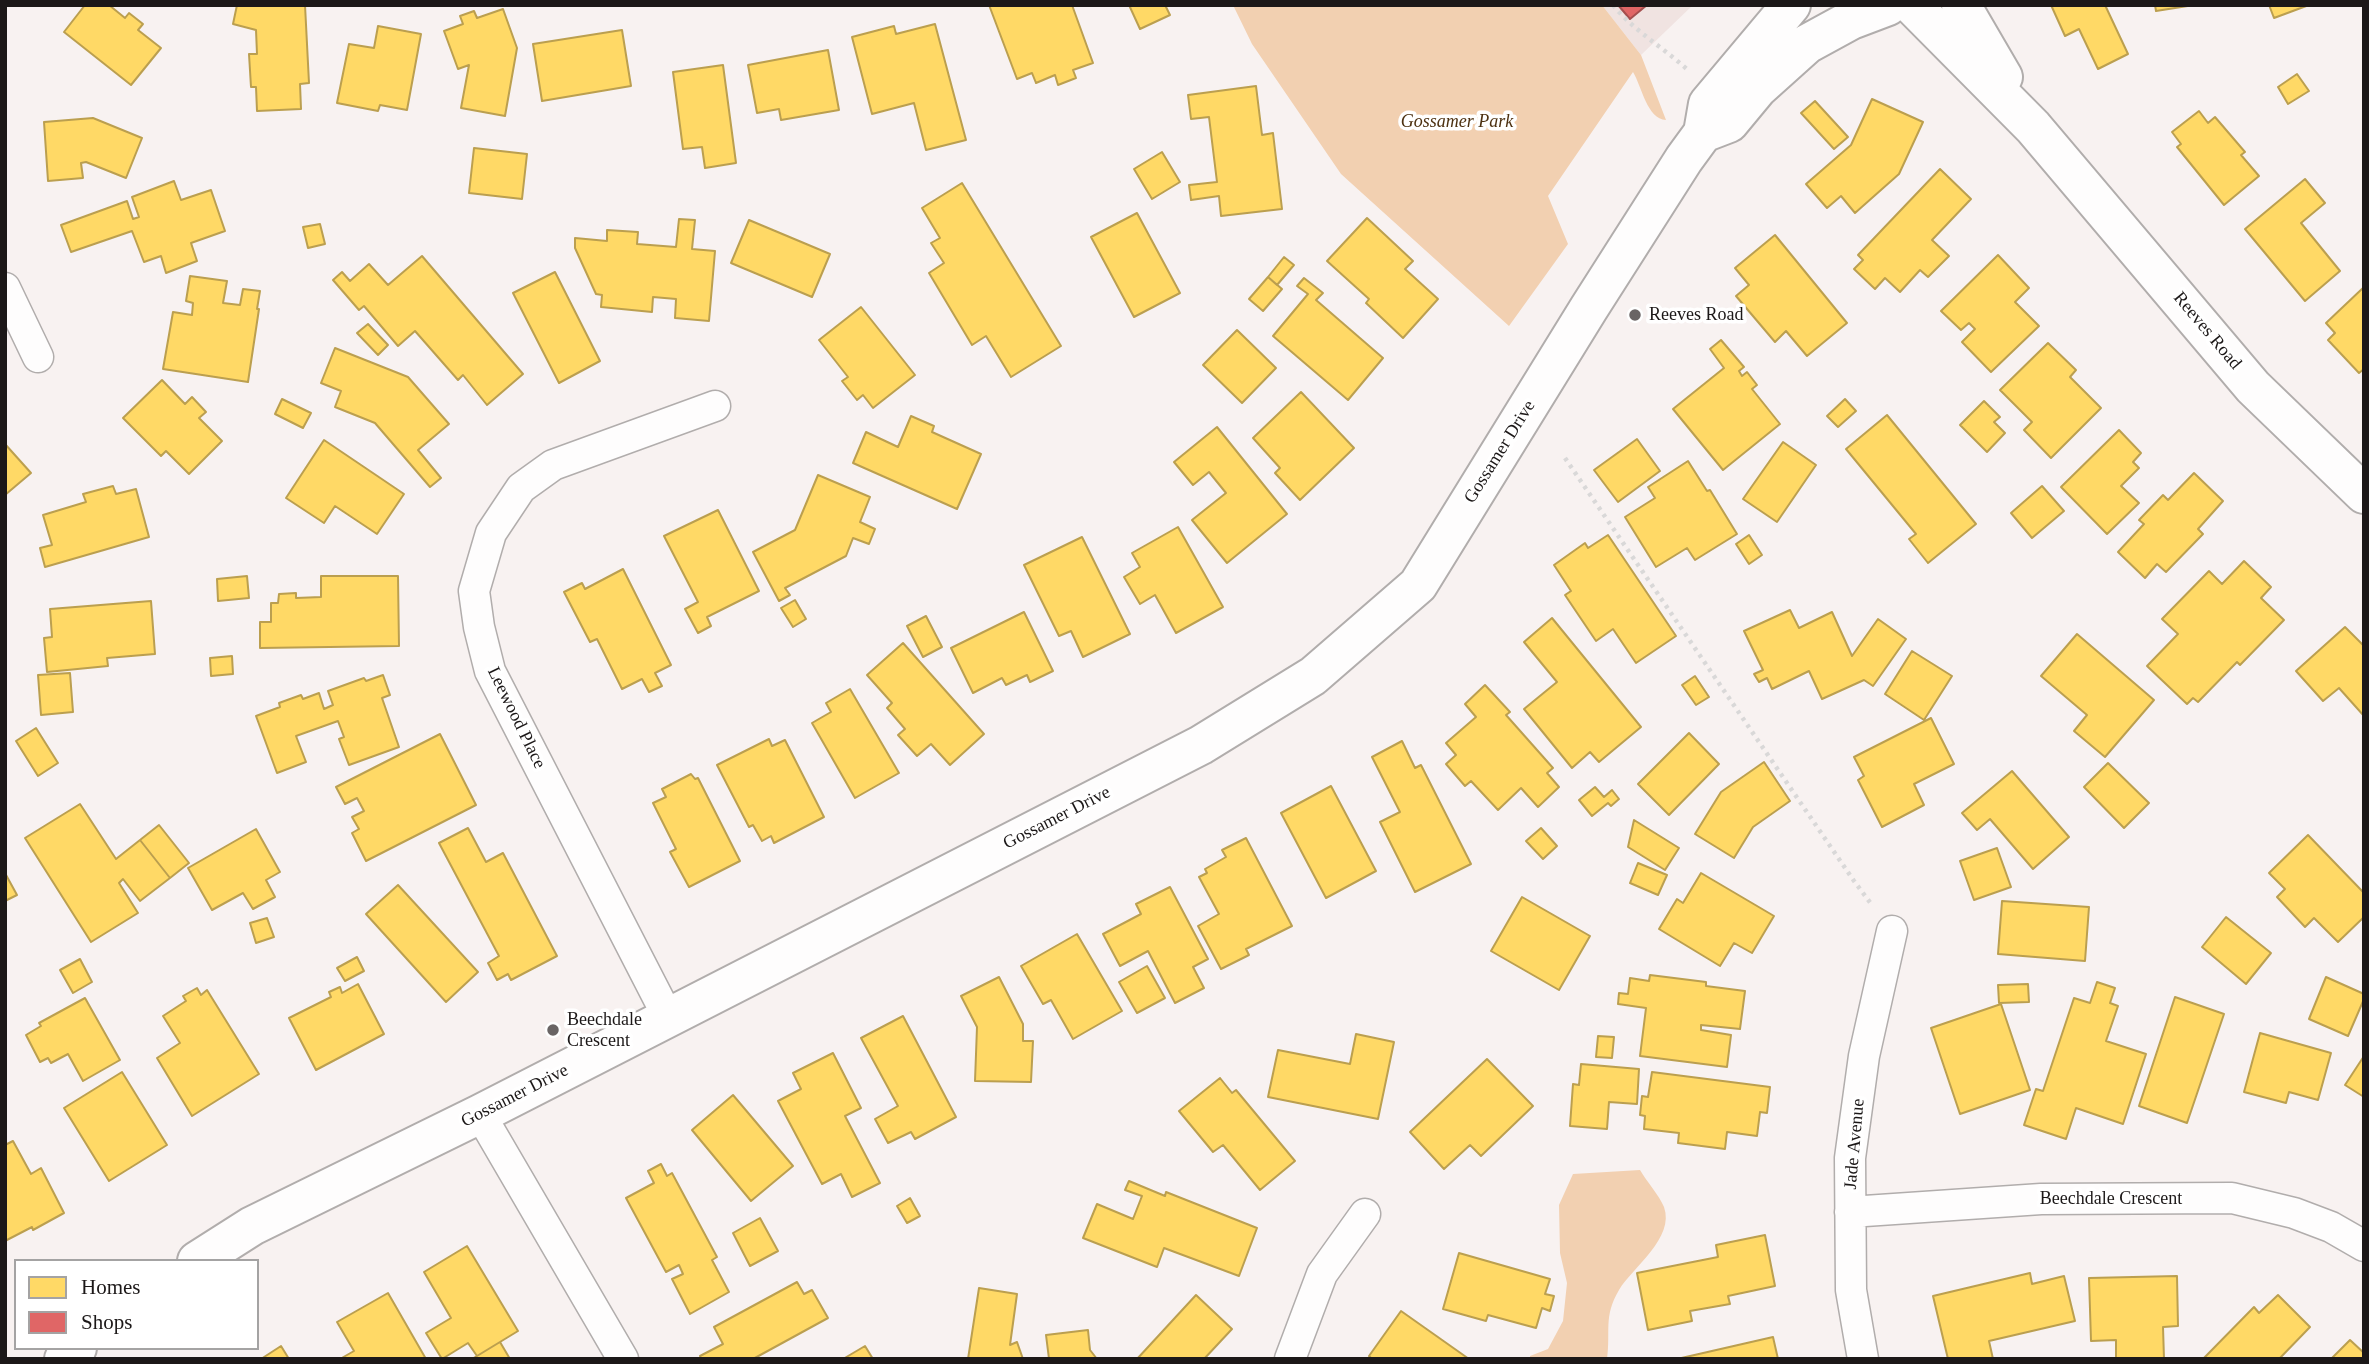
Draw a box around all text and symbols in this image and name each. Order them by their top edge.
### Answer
park label: Gossamer Park [1401,111,1513,133]
street label: Reeves Road [2168,288,2246,374]
place label: Reeves Road [1649,304,1743,326]
marker: Reeves Road [1627,307,1643,323]
street label: Gossamer Drive [1460,396,1540,508]
street label: Leewood Place [482,664,550,772]
street label: Gossamer Drive [1000,782,1114,854]
place label: Beechdale Crescent [567,1009,642,1052]
marker: Beechdale Crescent [545,1022,561,1038]
street label: Gossamer Drive [458,1060,572,1132]
street label: Jade Avenue [1840,1098,1870,1190]
street label: Beechdale Crescent [2040,1188,2182,1210]
legend [14,1259,259,1350]
text: Homes [81,1275,141,1299]
text: Shops [81,1310,132,1334]

